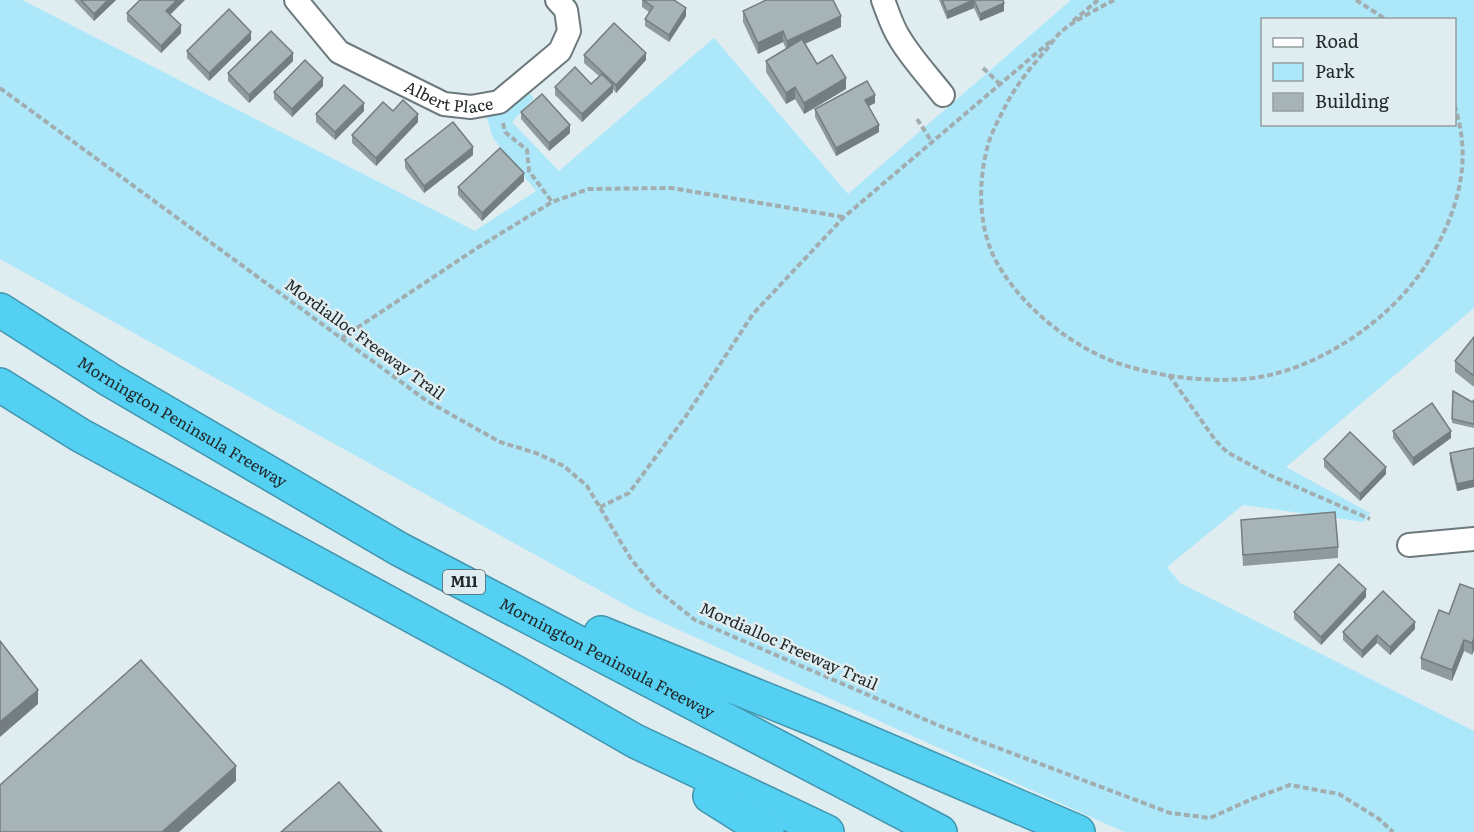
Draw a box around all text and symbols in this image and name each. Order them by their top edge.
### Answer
legend [1261,18,1456,126]
text: Road [1315,27,1359,54]
text: Park [1315,57,1356,84]
street label: Albert Place [401,73,495,118]
text: Building [1315,87,1390,114]
street label: Mordialloc Freeway Trail [281,272,451,405]
street label: Mornington Peninsula Freeway [73,349,293,493]
road number: M11 [443,570,485,594]
street label: Mornington Peninsula Freeway [496,591,720,724]
street label: Mordialloc Freeway Trail [697,595,882,695]

